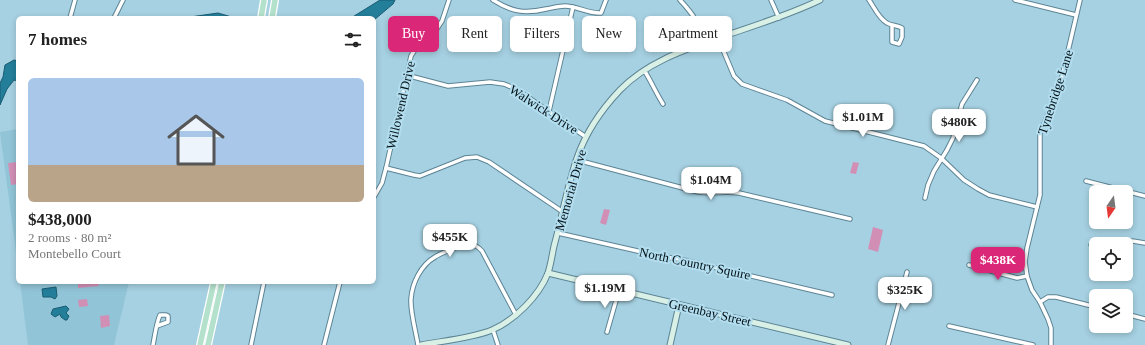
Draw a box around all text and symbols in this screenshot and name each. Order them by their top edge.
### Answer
chip: Buy [388,16,439,52]
chip: Rent [447,16,502,52]
chip: Filters [510,16,574,52]
chip: New [582,16,636,52]
chip: Apartment [644,16,732,52]
icon: filters [342,29,364,51]
text: 7 homes [28,30,87,49]
street label: Tynebridge Lane [1035,48,1076,136]
street label: Willowend Drive [383,59,418,151]
street label: Walwick Drive [507,82,581,137]
icon: home [160,104,232,176]
pin: $1.01M [830,104,896,138]
text: $1.01M [842,109,884,124]
pin: $480K [931,109,987,143]
text: $480K [941,114,977,129]
street label: Memorial Drive [552,147,589,233]
pin: $1.04M [678,167,744,201]
text: $1.04M [690,172,732,187]
north arrow [1089,185,1133,229]
map controls [1089,185,1133,333]
text: $438,000 [28,210,92,229]
pin: $455K [422,224,478,258]
text: $455K [432,229,468,244]
text: 2 rooms · 80 m² [28,230,111,245]
button: locate [1089,237,1133,281]
street label: North Country Squire [638,244,752,283]
text: Montebello Court [28,246,121,261]
pin: $438K [970,247,1026,281]
text: $438K [980,252,1016,267]
pin: $1.19M [572,275,638,309]
pin: $325K [877,277,933,311]
text: $1.19M [584,280,626,295]
text: $325K [887,282,923,297]
button: layers [1089,289,1133,333]
street label: Greenbay Street [667,296,753,329]

